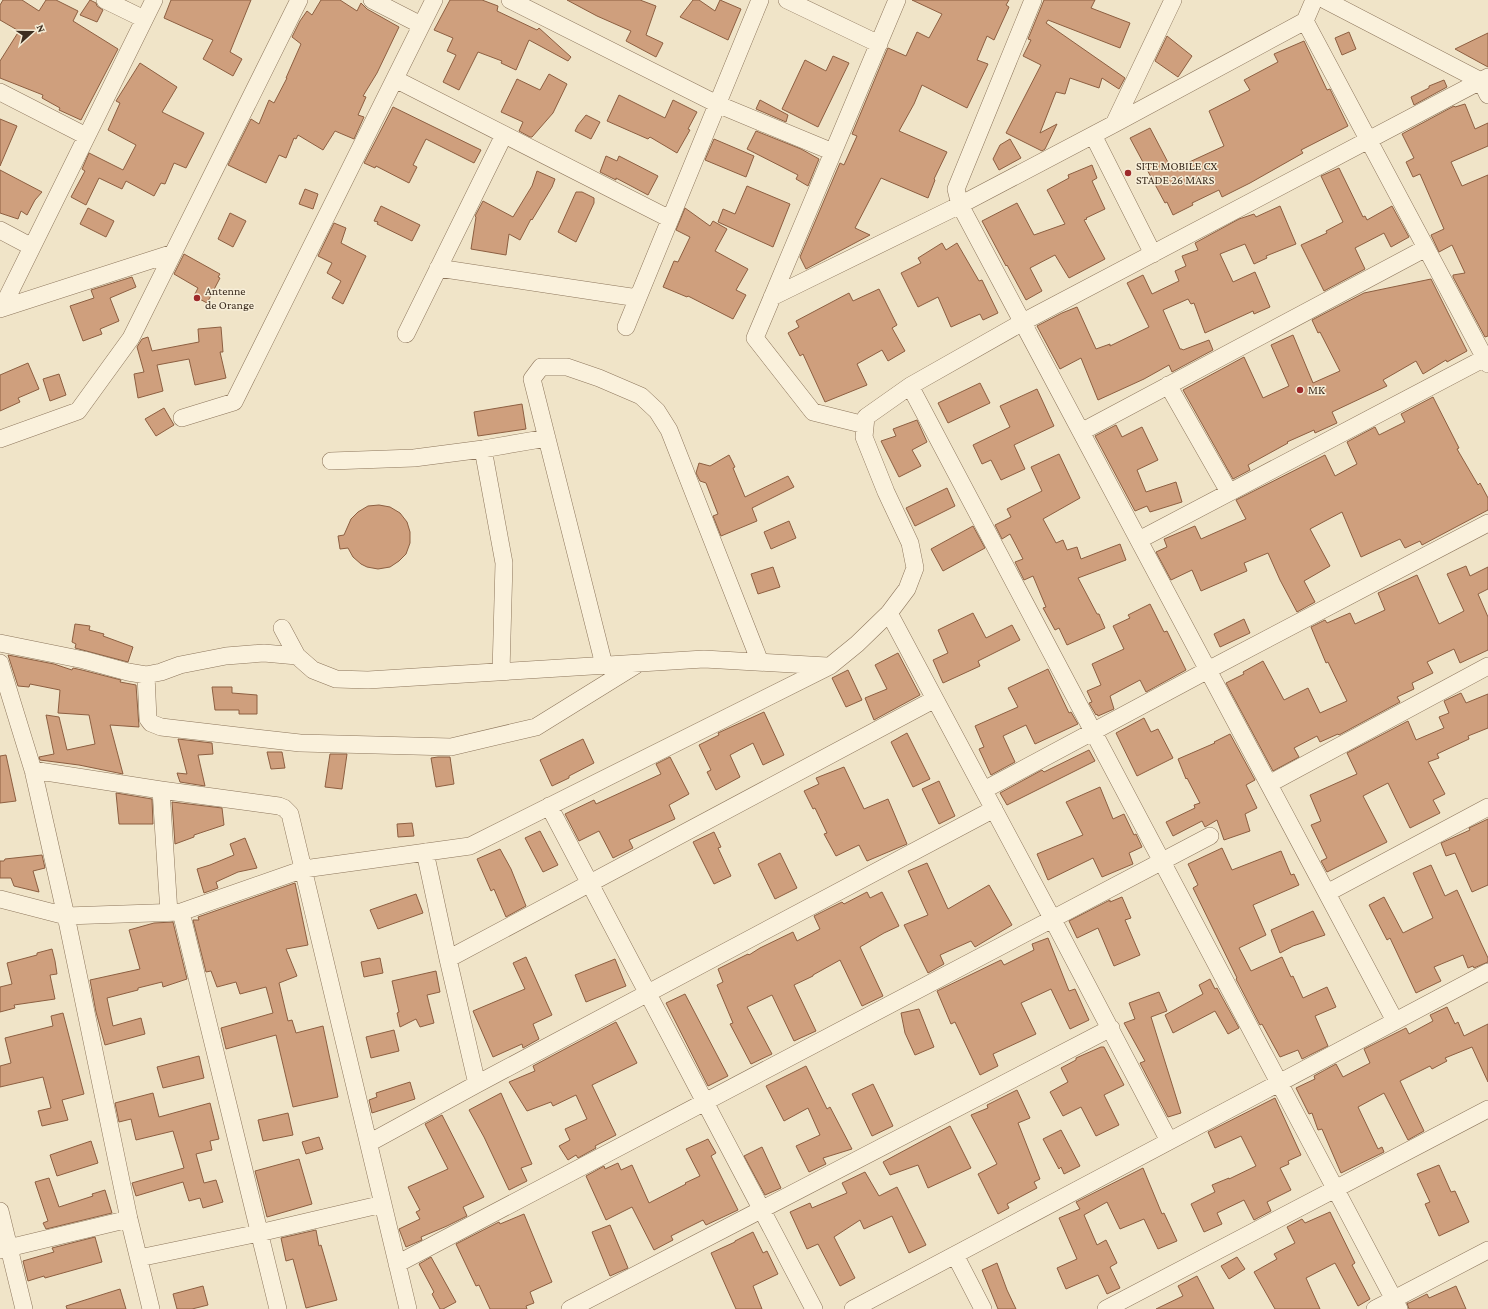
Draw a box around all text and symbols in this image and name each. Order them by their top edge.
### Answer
north arrow [12,12,52,52]
text: N [34,23,48,35]
place label: SITE MOBILE CX STADE 26 MARS [1136,159,1218,187]
marker: SITE MOBILE CX STADE 26 MARS [1123,168,1133,178]
place label: Antenne de Orange [205,284,254,312]
marker: Antenne de Orange [192,293,202,303]
place label: MK [1308,383,1325,397]
marker: MK [1295,385,1305,395]

